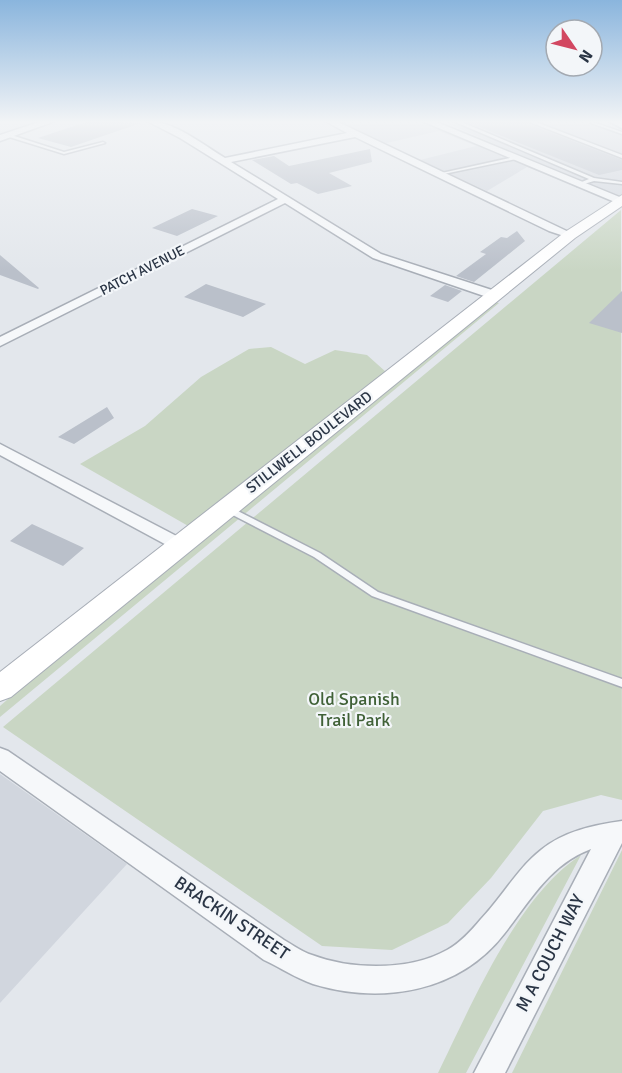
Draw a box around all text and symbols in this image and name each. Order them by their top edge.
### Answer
north arrow [544,18,604,78]
text: N [574,46,597,66]
street label: PATCH AVENUE [97,242,188,299]
street label: STILLWELL BOULEVARD [242,387,376,497]
park label: Old Spanish Trail Park [308,688,400,731]
street label: BRACKIN STREET [170,871,294,965]
street label: M A COUCH WAY [511,891,589,1015]

